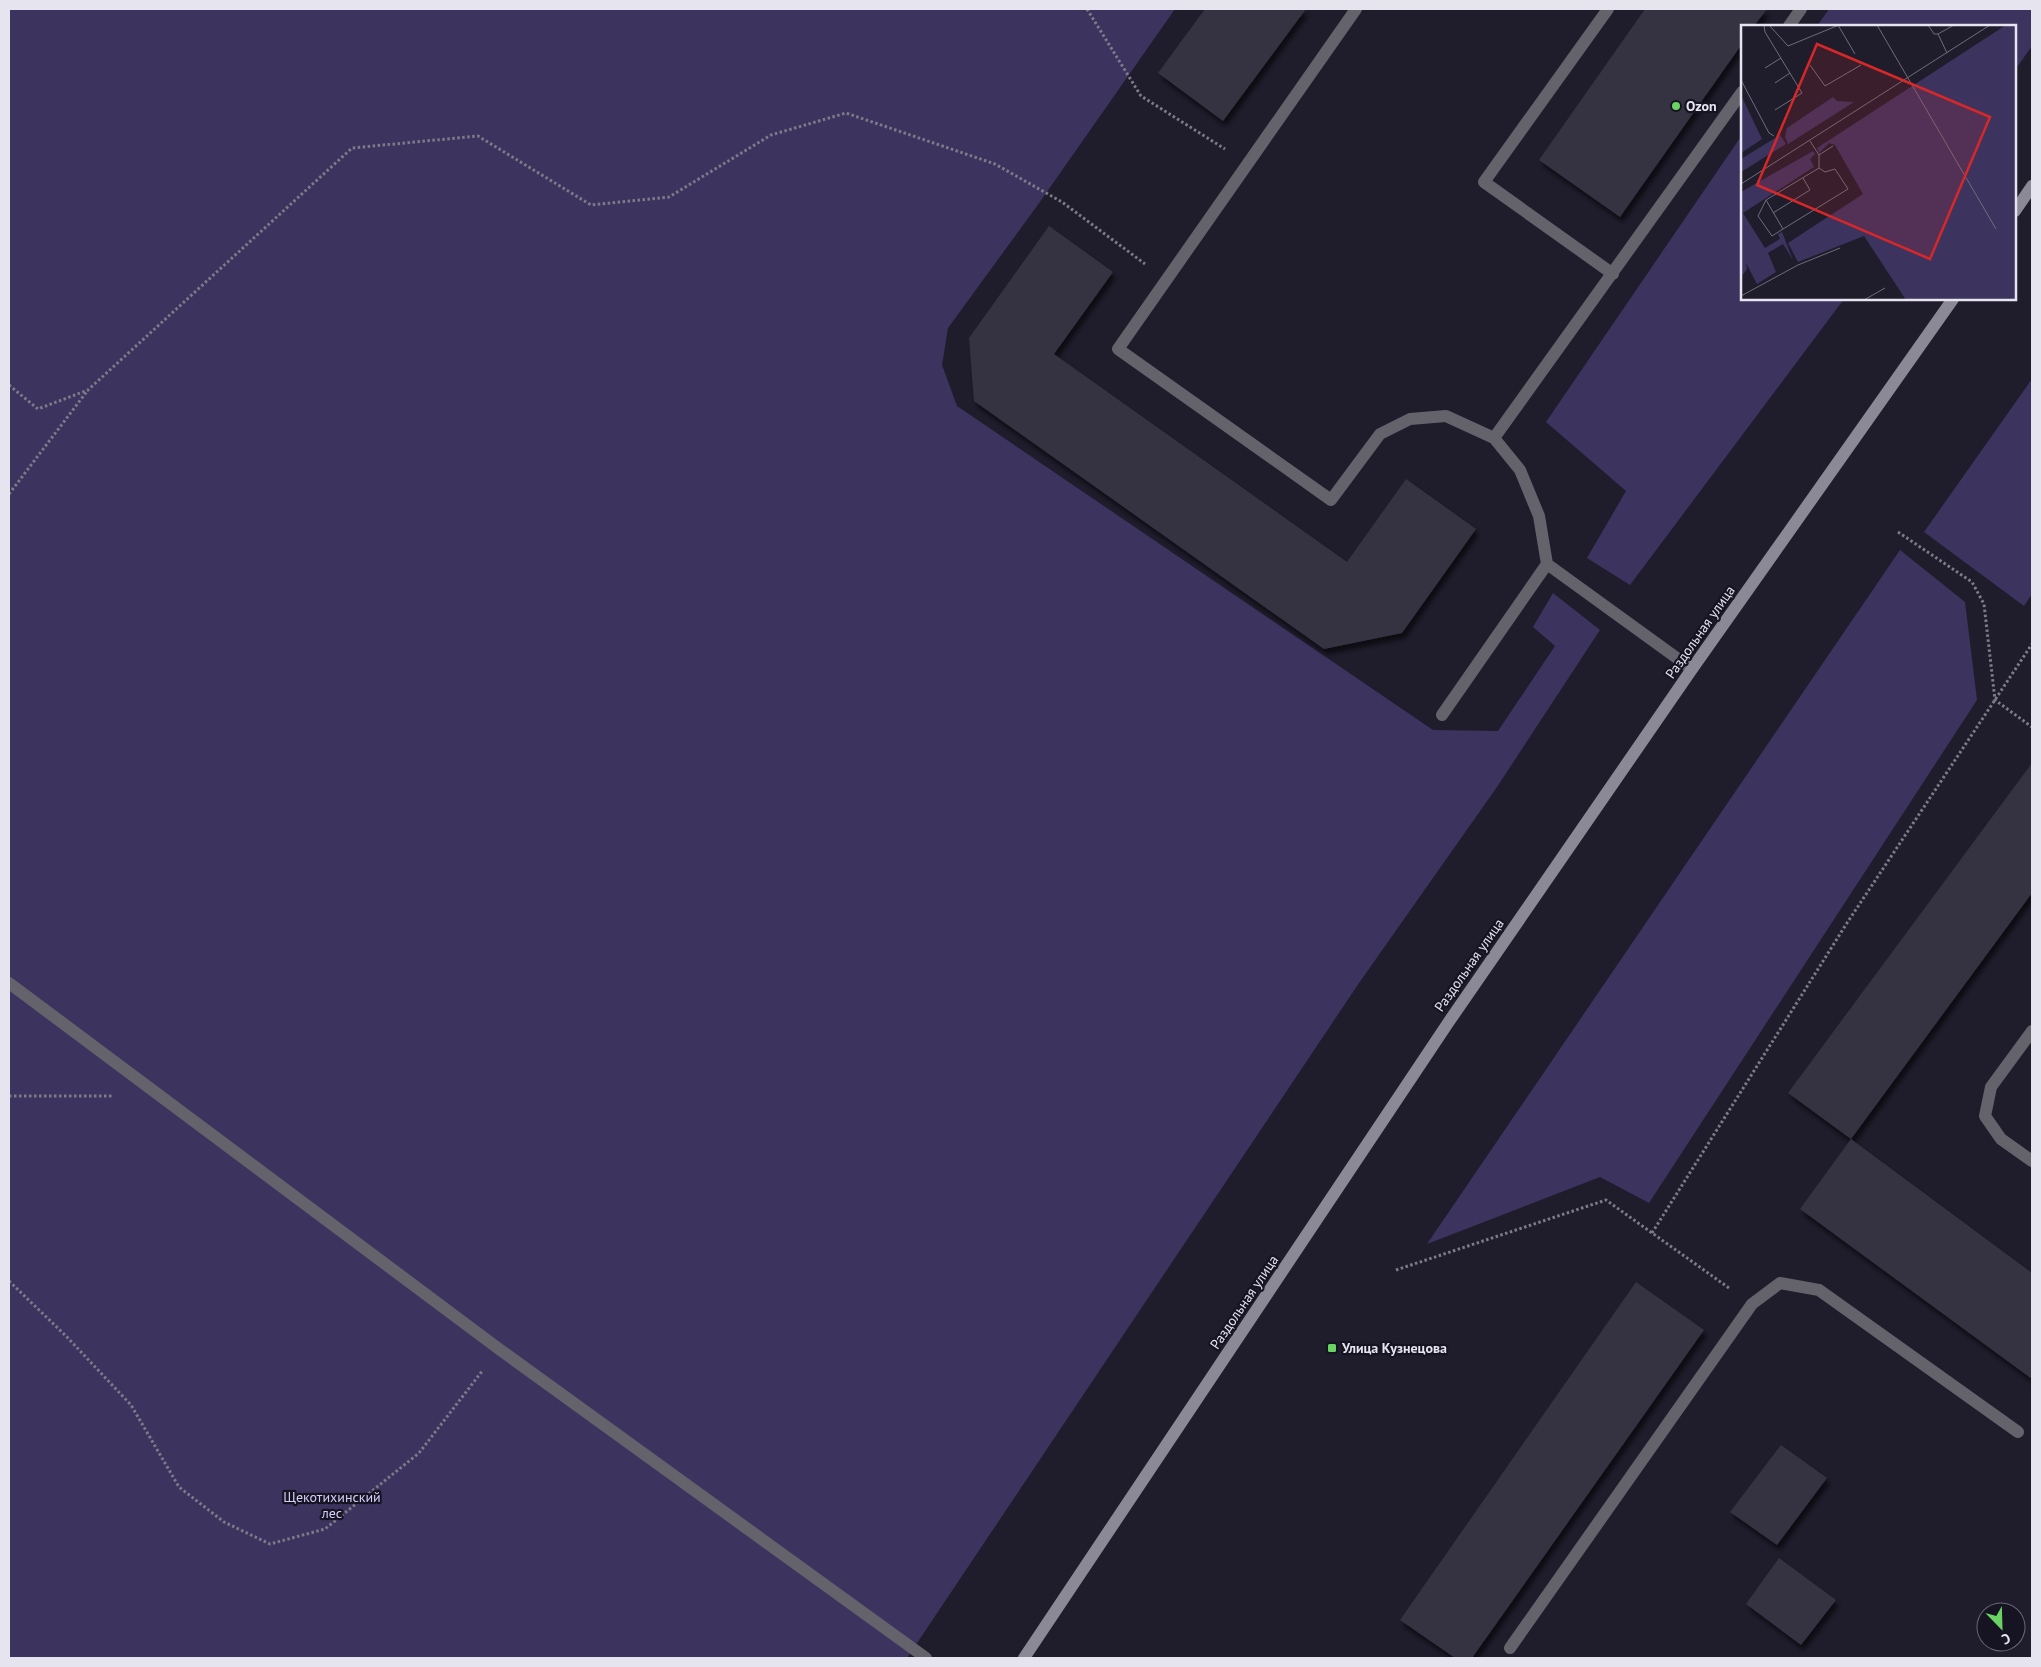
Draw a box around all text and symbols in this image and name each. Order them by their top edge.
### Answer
inset map [1741,25,2016,300]
place label: Ozon [1686,97,1717,115]
marker: Ozon [1670,100,1682,112]
street label: Раздольная улица [1661,582,1739,682]
street label: Раздольная улица [1430,915,1508,1015]
street label: Раздольная улица [1206,1252,1282,1352]
place label: Улица Кузнецова [1341,1339,1447,1357]
marker: Улица Кузнецова [1326,1342,1338,1354]
park label: Щекотихинский лес [283,1488,381,1522]
north arrow [1976,1602,2026,1652]
text: С [1999,1629,2013,1649]

